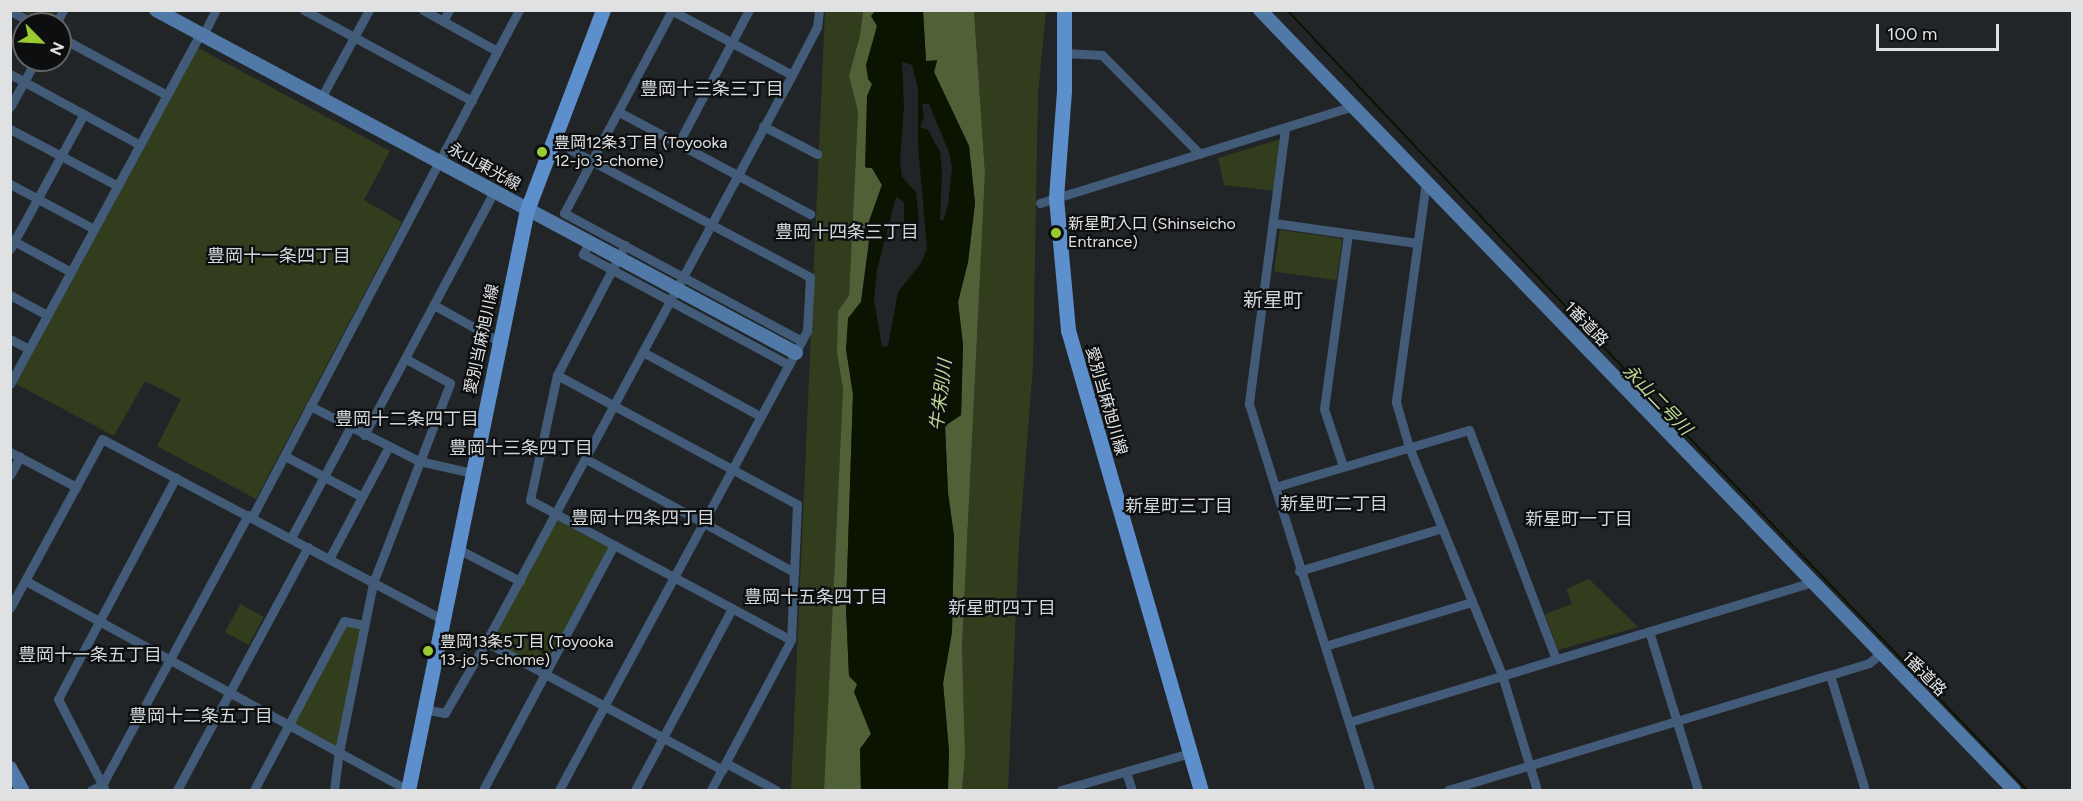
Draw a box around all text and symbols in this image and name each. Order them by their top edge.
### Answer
north arrow [12,12,72,72]
scale bar [1879,12,2002,50]
text: 100 m [1887,23,1937,45]
text: N [46,39,68,58]
district label: 豊岡十三条三丁目 [640,78,784,100]
place label: 豊岡12条3丁目 (Toyooka 12-jo 3-chome) [554,133,727,171]
street label: 永山東光線 [444,139,524,195]
marker: 豊岡12条3丁目 (Toyooka 12-jo 3-chome) [535,145,549,159]
place label: 新星町入口 (Shinseicho Entrance) [1068,214,1236,252]
district label: 豊岡十四条三丁目 [775,221,919,243]
marker: 新星町入口 (Shinseicho Entrance) [1049,226,1063,240]
district label: 豊岡十一条四丁目 [207,245,351,267]
street label: 愛別当麻旭川線 [461,282,503,396]
district label: 新星町 [1243,288,1303,312]
street label: 1番道路 [1560,298,1612,350]
street label: 愛別当麻旭川線 [1081,345,1131,457]
water label: 牛朱別川 [926,358,956,432]
water label: 永山二号川 [1618,360,1696,440]
district label: 豊岡十二条四丁目 [335,408,479,430]
district label: 豊岡十三条四丁目 [449,437,593,459]
district label: 新星町二丁目 [1280,493,1388,515]
district label: 新星町三丁目 [1125,495,1233,517]
district label: 豊岡十四条四丁目 [571,507,715,529]
district label: 新星町一丁目 [1525,508,1633,530]
district label: 豊岡十五条四丁目 [744,586,888,608]
district label: 新星町四丁目 [948,597,1056,619]
place label: 豊岡13条5丁目 (Toyooka 13-jo 5-chome) [440,632,614,670]
district label: 豊岡十一条五丁目 [18,644,162,666]
marker: 豊岡13条5丁目 (Toyooka 13-jo 5-chome) [421,644,435,658]
street label: 1番道路 [1898,648,1950,700]
district label: 豊岡十二条五丁目 [129,705,273,727]

